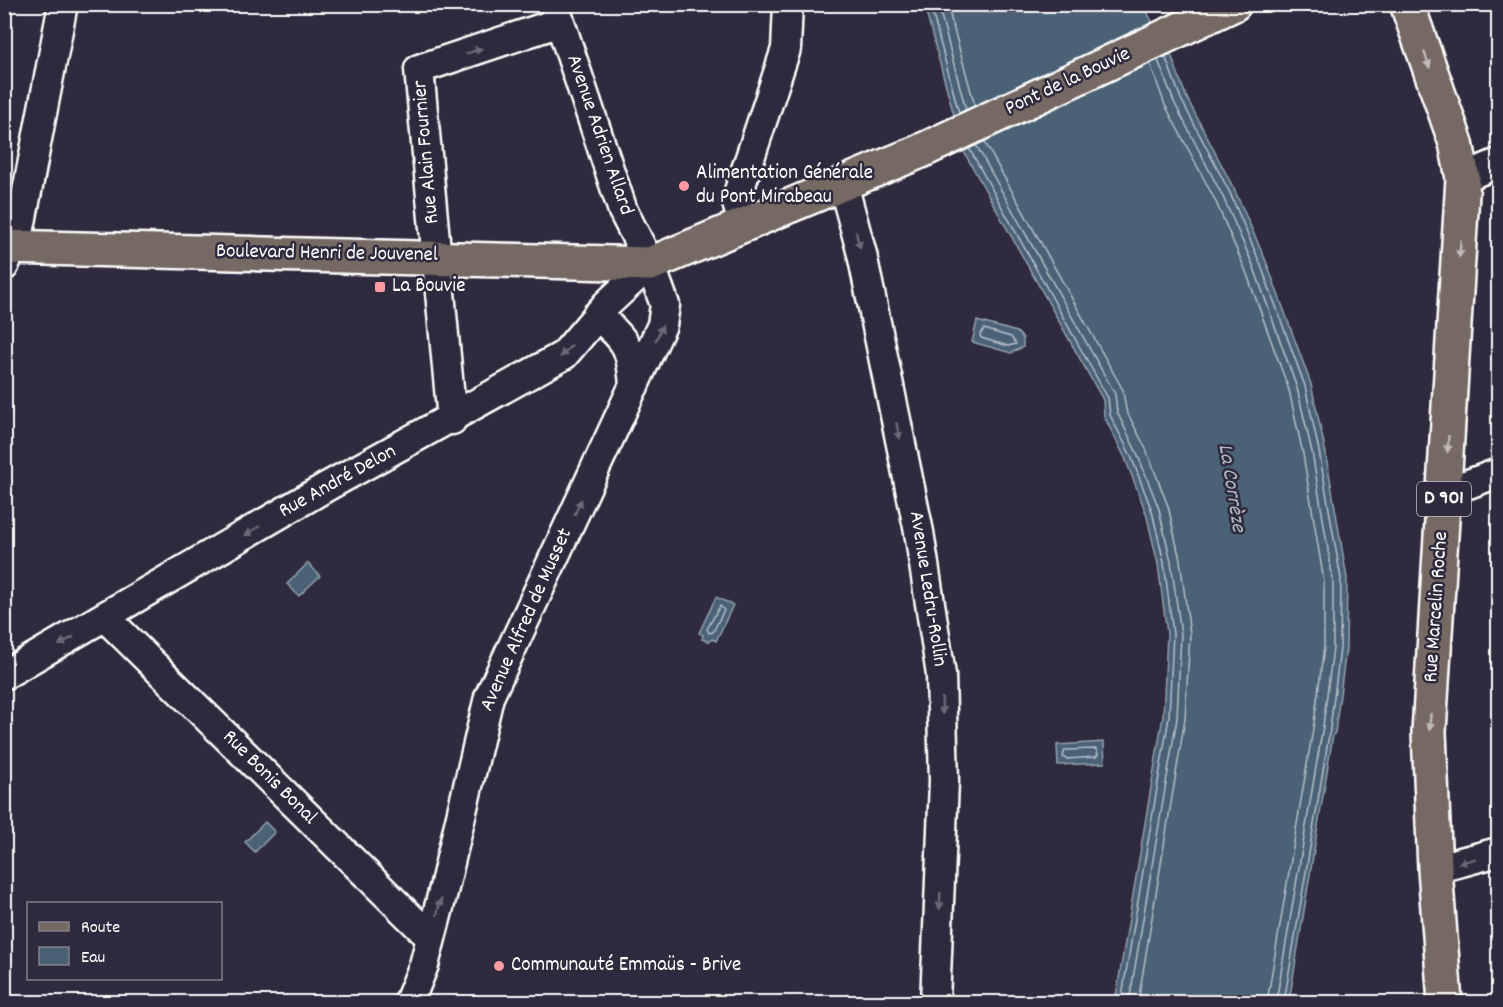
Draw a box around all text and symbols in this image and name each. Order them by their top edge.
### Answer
street label: Pont de la Bouvie [1001,40,1135,124]
one-way arrow [465,45,483,55]
street label: Avenue Adrien Allard [557,51,641,219]
one-way arrow [1422,51,1432,69]
street label: Rue Alain Fournier [406,79,448,225]
place label: Alimentation Générale du Pont Mirabeau [696,159,873,213]
marker: Alimentation Générale du Pont Mirabeau [677,179,691,193]
one-way arrow [854,231,864,249]
street label: Boulevard Henri de Jouvenel [216,237,438,271]
one-way arrow [1455,239,1465,258]
place label: La Bouvie [392,272,465,302]
marker: La Bouvie [373,280,387,294]
one-way arrow [654,324,663,341]
one-way arrow [559,344,574,358]
one-way arrow [894,422,903,441]
one-way arrow [1443,434,1453,453]
street label: Rue André Delon [274,437,402,527]
water label: La Corrèze [1209,442,1253,536]
road number: D 901 [1417,482,1471,516]
one-way arrow [573,498,582,515]
street label: Avenue Ledru-Rollin [900,509,954,669]
street label: Avenue Alfred de Musset [473,523,581,716]
one-way arrow [244,526,260,537]
street label: Rue Marcelin Roche [1417,531,1457,683]
one-way arrow [57,636,74,646]
one-way arrow [937,697,946,716]
one-way arrow [1425,713,1434,732]
street label: Rue Bonis Bonal [215,724,323,832]
one-way arrow [1457,856,1476,866]
one-way arrow [935,892,945,911]
one-way arrow [435,898,445,916]
legend [27,902,222,980]
text: Route [81,916,120,941]
text: Eau [81,946,105,971]
place label: Communauté Emmaüs - Brive [511,951,741,981]
marker: Communauté Emmaüs - Brive [492,959,506,973]

